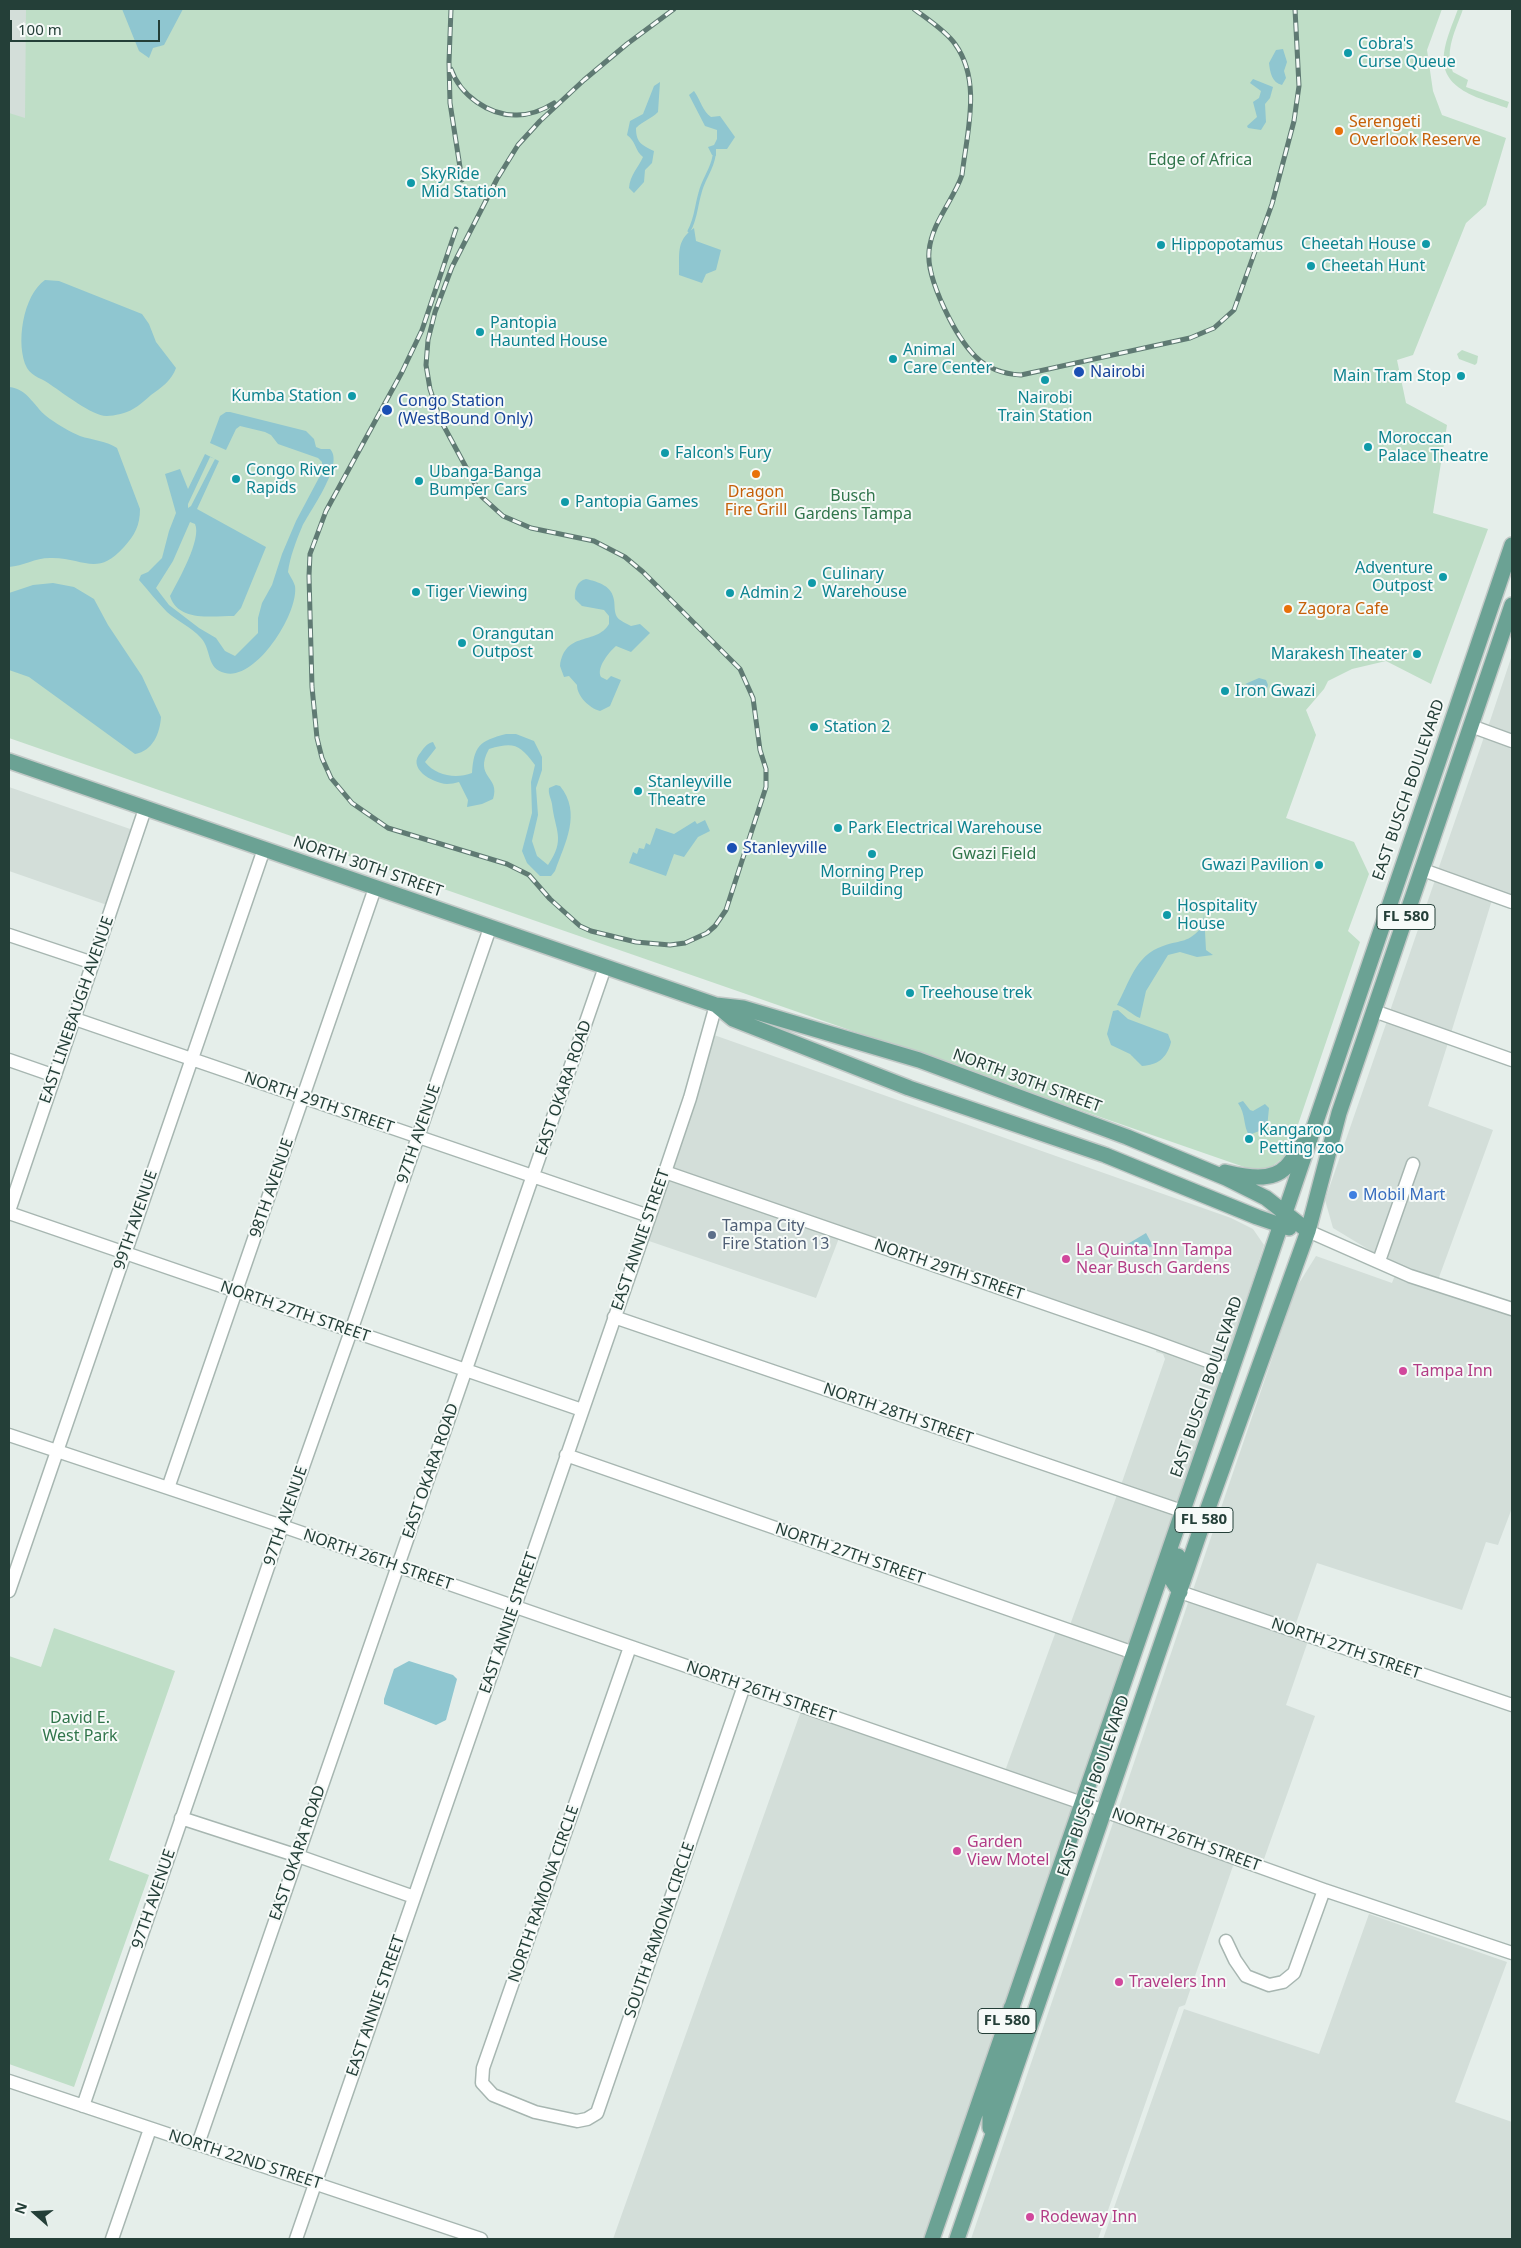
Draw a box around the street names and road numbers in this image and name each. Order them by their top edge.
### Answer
street label: EAST BUSCH BOULEVARD [1369,697,1449,883]
street label: NORTH 30TH STREET [291,832,445,902]
road number: FL 580 [1377,904,1435,930]
street label: EAST LINEBAUGH AVENUE [36,914,118,1106]
street label: EAST OKARA ROAD [532,1018,596,1158]
street label: NORTH 30TH STREET [950,1045,1104,1117]
street label: NORTH 29TH STREET [242,1068,396,1138]
street label: 97TH AVENUE [393,1082,445,1186]
street label: 98TH AVENUE [246,1136,298,1240]
street label: EAST ANNIE STREET [608,1167,674,1313]
street label: 99TH AVENUE [110,1168,162,1272]
street label: NORTH 29TH STREET [872,1235,1026,1305]
street label: NORTH 27TH STREET [218,1277,372,1347]
street label: EAST BUSCH BOULEVARD [1167,1294,1247,1480]
street label: NORTH 28TH STREET [821,1379,975,1449]
street label: EAST OKARA ROAD [399,1401,463,1541]
street label: 97TH AVENUE [260,1464,312,1568]
road number: FL 580 [1175,1508,1233,1532]
street label: NORTH 27TH STREET [773,1519,927,1589]
street label: NORTH 26TH STREET [301,1525,455,1595]
street label: EAST ANNIE STREET [476,1550,542,1696]
street label: NORTH 27TH STREET [1269,1614,1423,1684]
street label: NORTH 26TH STREET [684,1657,838,1727]
street label: EAST BUSCH BOULEVARD [1054,1693,1134,1879]
street label: EAST OKARA ROAD [266,1783,330,1923]
street label: NORTH RAMONA CIRCLE [505,1803,583,1985]
street label: NORTH 26TH STREET [1109,1804,1263,1876]
street label: SOUTH RAMONA CIRCLE [621,1840,699,2020]
street label: 97TH AVENUE [128,1847,180,1951]
street label: EAST ANNIE STREET [343,1933,409,2079]
road number: FL 580 [978,2008,1036,2034]
street label: NORTH 22ND STREET [166,2126,324,2194]

